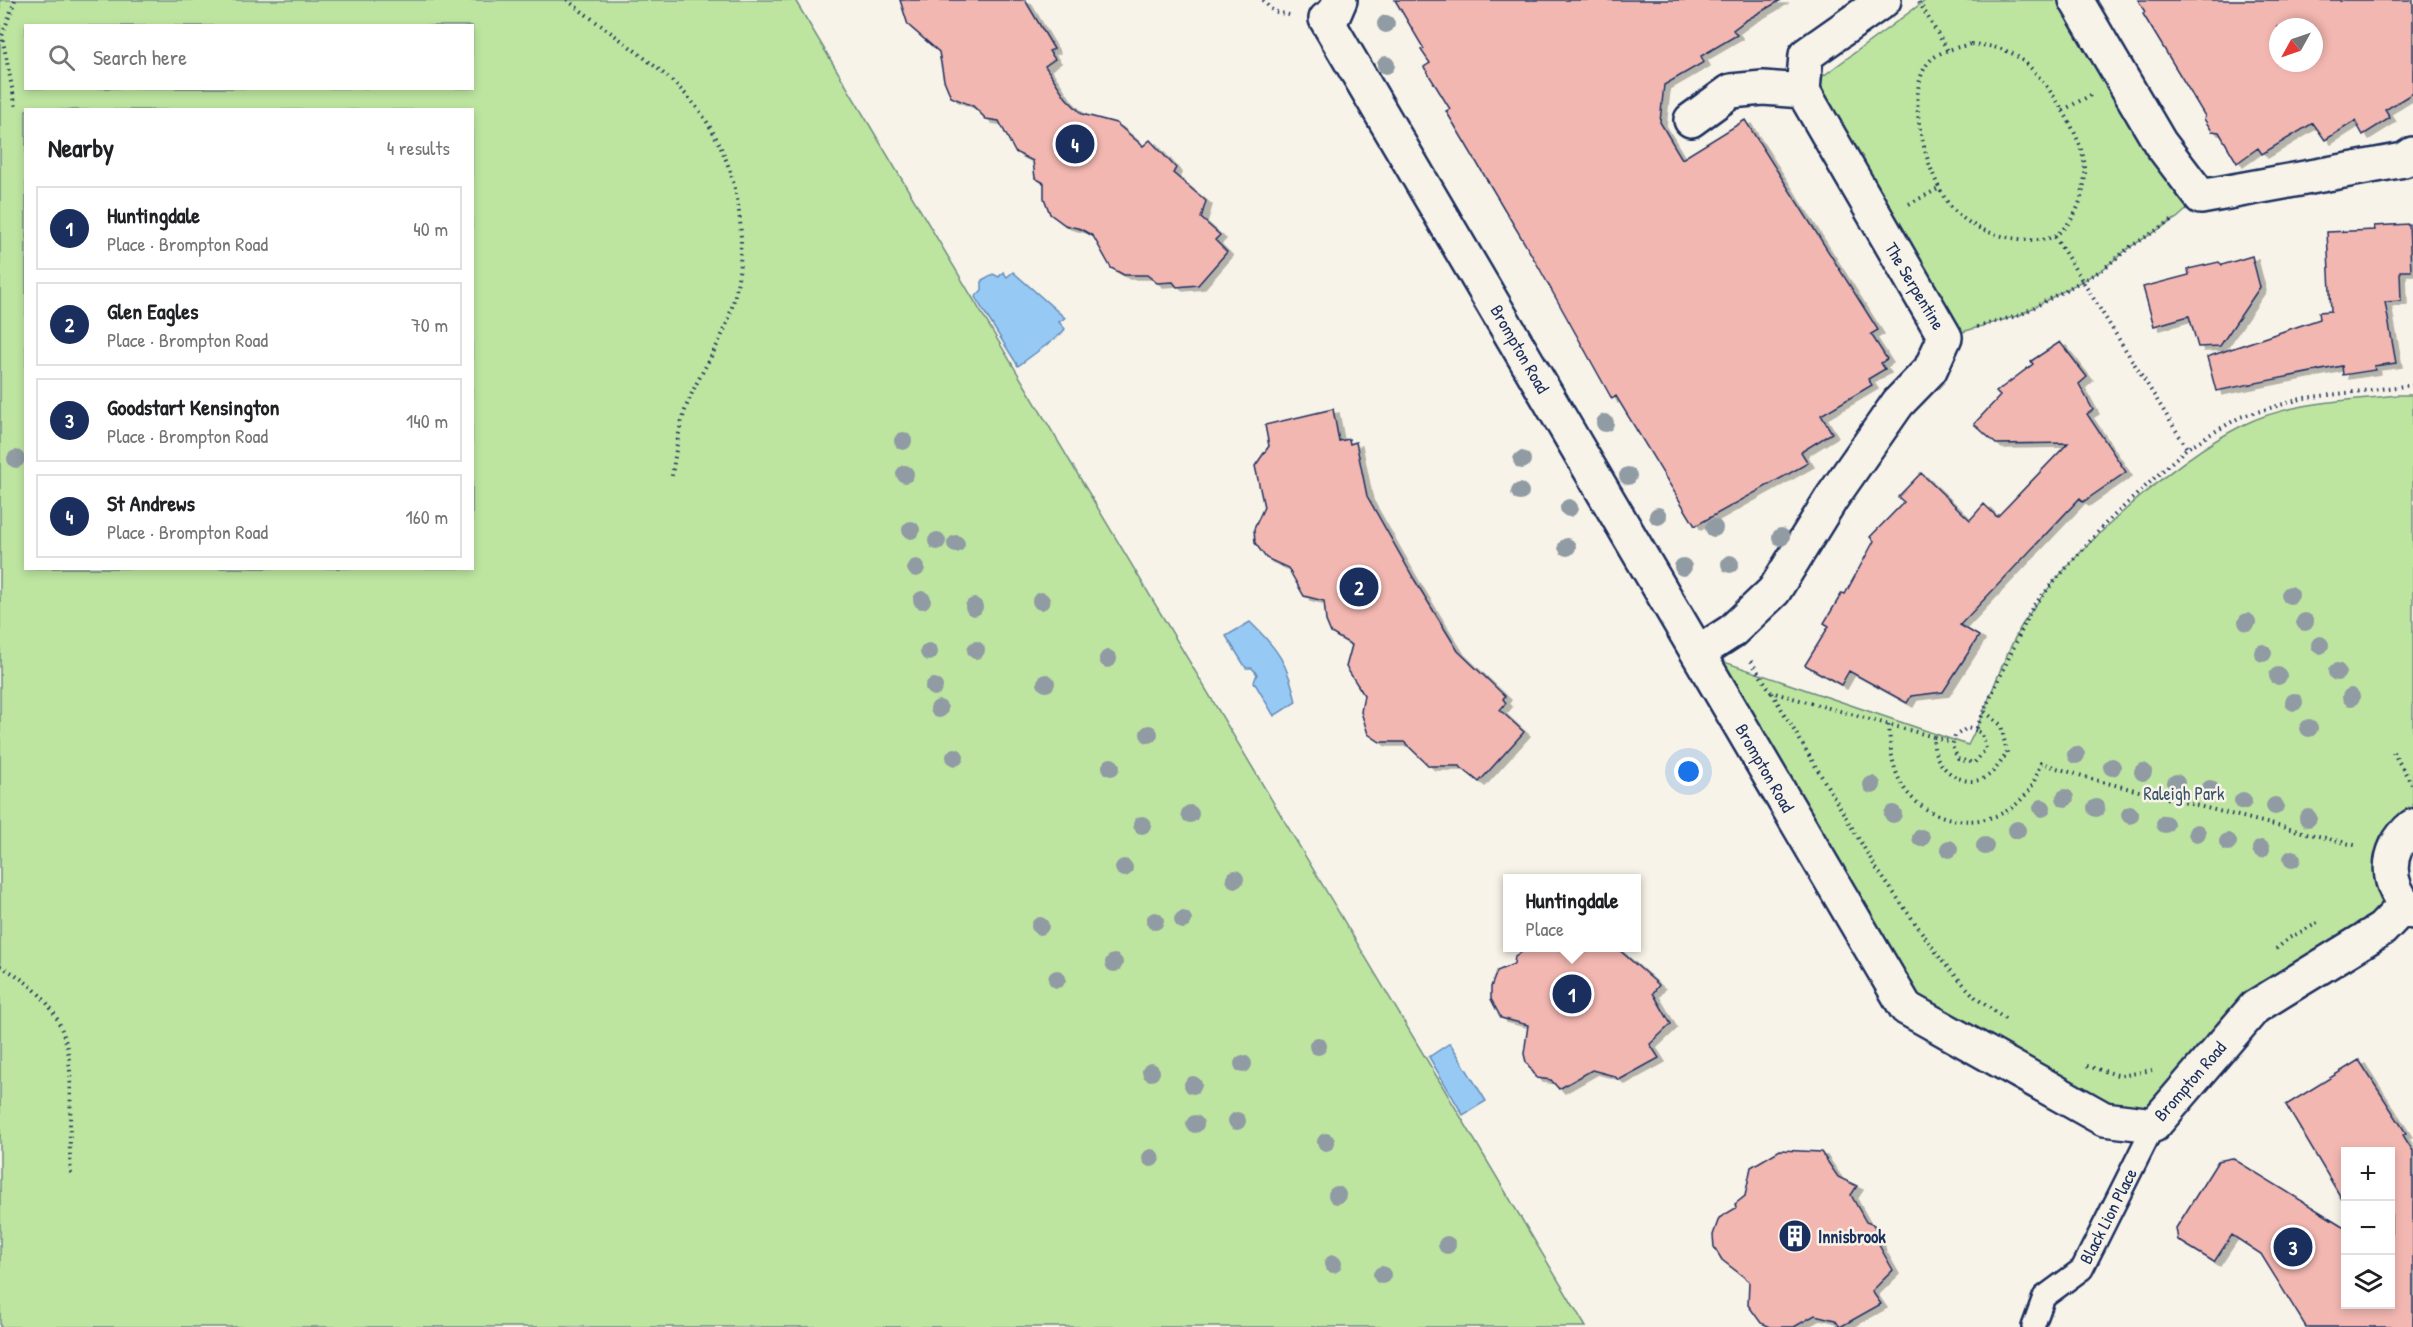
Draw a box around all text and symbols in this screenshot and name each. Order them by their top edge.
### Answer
north arrow [2269,18,2323,72]
search box [24,24,474,90]
icon: search [45,41,78,74]
text: Search here [93,42,187,72]
pin: 4 [1056,122,1094,166]
text: Nearby [48,130,114,165]
text: 4 results [387,134,450,161]
text: Huntingdale [107,200,200,230]
text: 1 [66,215,73,242]
text: 40 m [413,215,448,242]
text: Place · Brompton Road [107,230,268,257]
street label: The Serpentine [1879,237,1951,335]
text: Glen Eagles [107,296,198,326]
street label: Brompton Road [1485,300,1555,398]
text: 2 [65,311,74,338]
text: 70 m [411,311,448,338]
text: Place · Brompton Road [107,326,268,353]
text: Goodstart Kensington [107,392,279,422]
text: 3 [65,407,74,434]
text: 140 m [406,407,448,434]
text: Place · Brompton Road [107,422,268,449]
text: St Andrews [107,488,195,518]
text: 4 [66,503,73,530]
text: 160 m [406,503,448,530]
text: Place · Brompton Road [107,518,268,545]
pin: 2 [1340,564,1378,610]
street label: Brompton Road [1730,719,1800,817]
your location [1674,757,1703,786]
park label: Raleigh Park [2143,781,2225,806]
popup [1503,874,1641,952]
text: Huntingdale [1525,885,1619,915]
text: Place [1525,915,1564,942]
pin: 1 [1552,972,1592,1016]
street label: Brompton Road [2148,1036,2232,1126]
map controls [2341,1147,2395,1309]
button: + [2341,1147,2395,1201]
street label: Black Lion Place [2073,1164,2143,1268]
button: − [2341,1201,2395,1255]
building icon: Innisbrook [1777,1218,1813,1254]
place label: Innisbrook [1818,1224,1886,1249]
pin: 3 [2274,1224,2312,1270]
button: layers [2341,1255,2395,1309]

